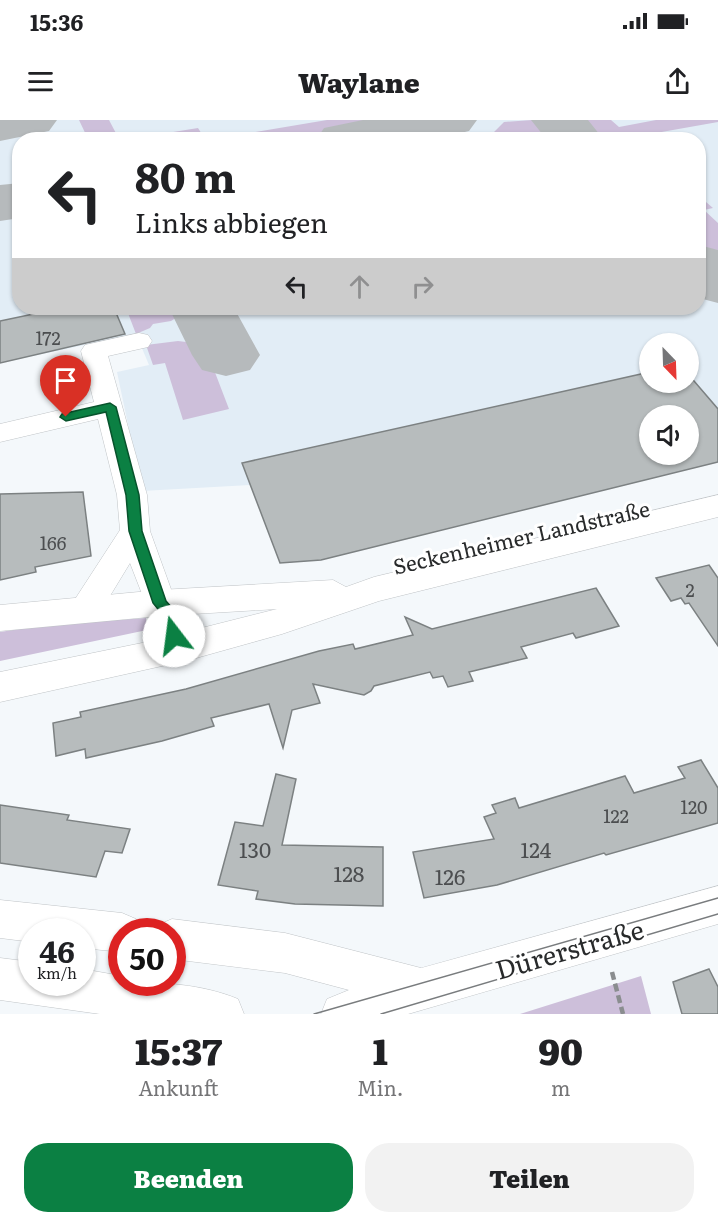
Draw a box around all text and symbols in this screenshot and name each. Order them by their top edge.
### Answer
text: 15:36 [30,5,83,38]
text: Waylane [298,61,420,101]
icon: menu [24,65,57,98]
icon: share [661,65,694,98]
text: 80 m [135,144,236,206]
icon: left [36,156,114,234]
text: Links abbiegen [135,201,328,241]
icon: left [280,270,313,303]
icon: ahead [343,270,376,303]
icon: right [406,270,439,303]
house number: 172 [35,324,61,351]
north arrow [639,333,699,393]
map controls [639,333,699,465]
pin [40,355,91,417]
icon: arrive [49,364,82,397]
button: sound [639,405,699,465]
street label: Seckenheimer Landstraße [390,491,652,581]
house number: 166 [40,529,67,556]
house number: 2 [685,576,695,603]
position arrow [142,604,206,668]
house number: 120 [681,793,707,820]
house number: 122 [603,802,629,829]
house number: 130 [239,833,271,864]
house number: 124 [521,833,552,864]
house number: 128 [334,857,364,888]
house number: 126 [435,860,465,891]
street label: Dürerstraße [490,908,648,988]
speed limit sign: 50 [108,918,186,996]
text: 46 [39,928,75,972]
text: km/h [37,961,77,984]
text: 15:37 [135,1023,222,1076]
text: 1 [373,1023,388,1076]
text: 90 [538,1023,583,1076]
text: Ankunft [138,1072,219,1102]
text: Min. [357,1072,403,1102]
text: m [551,1072,570,1102]
button: Beenden [24,1143,353,1212]
button: Teilen [365,1143,694,1212]

